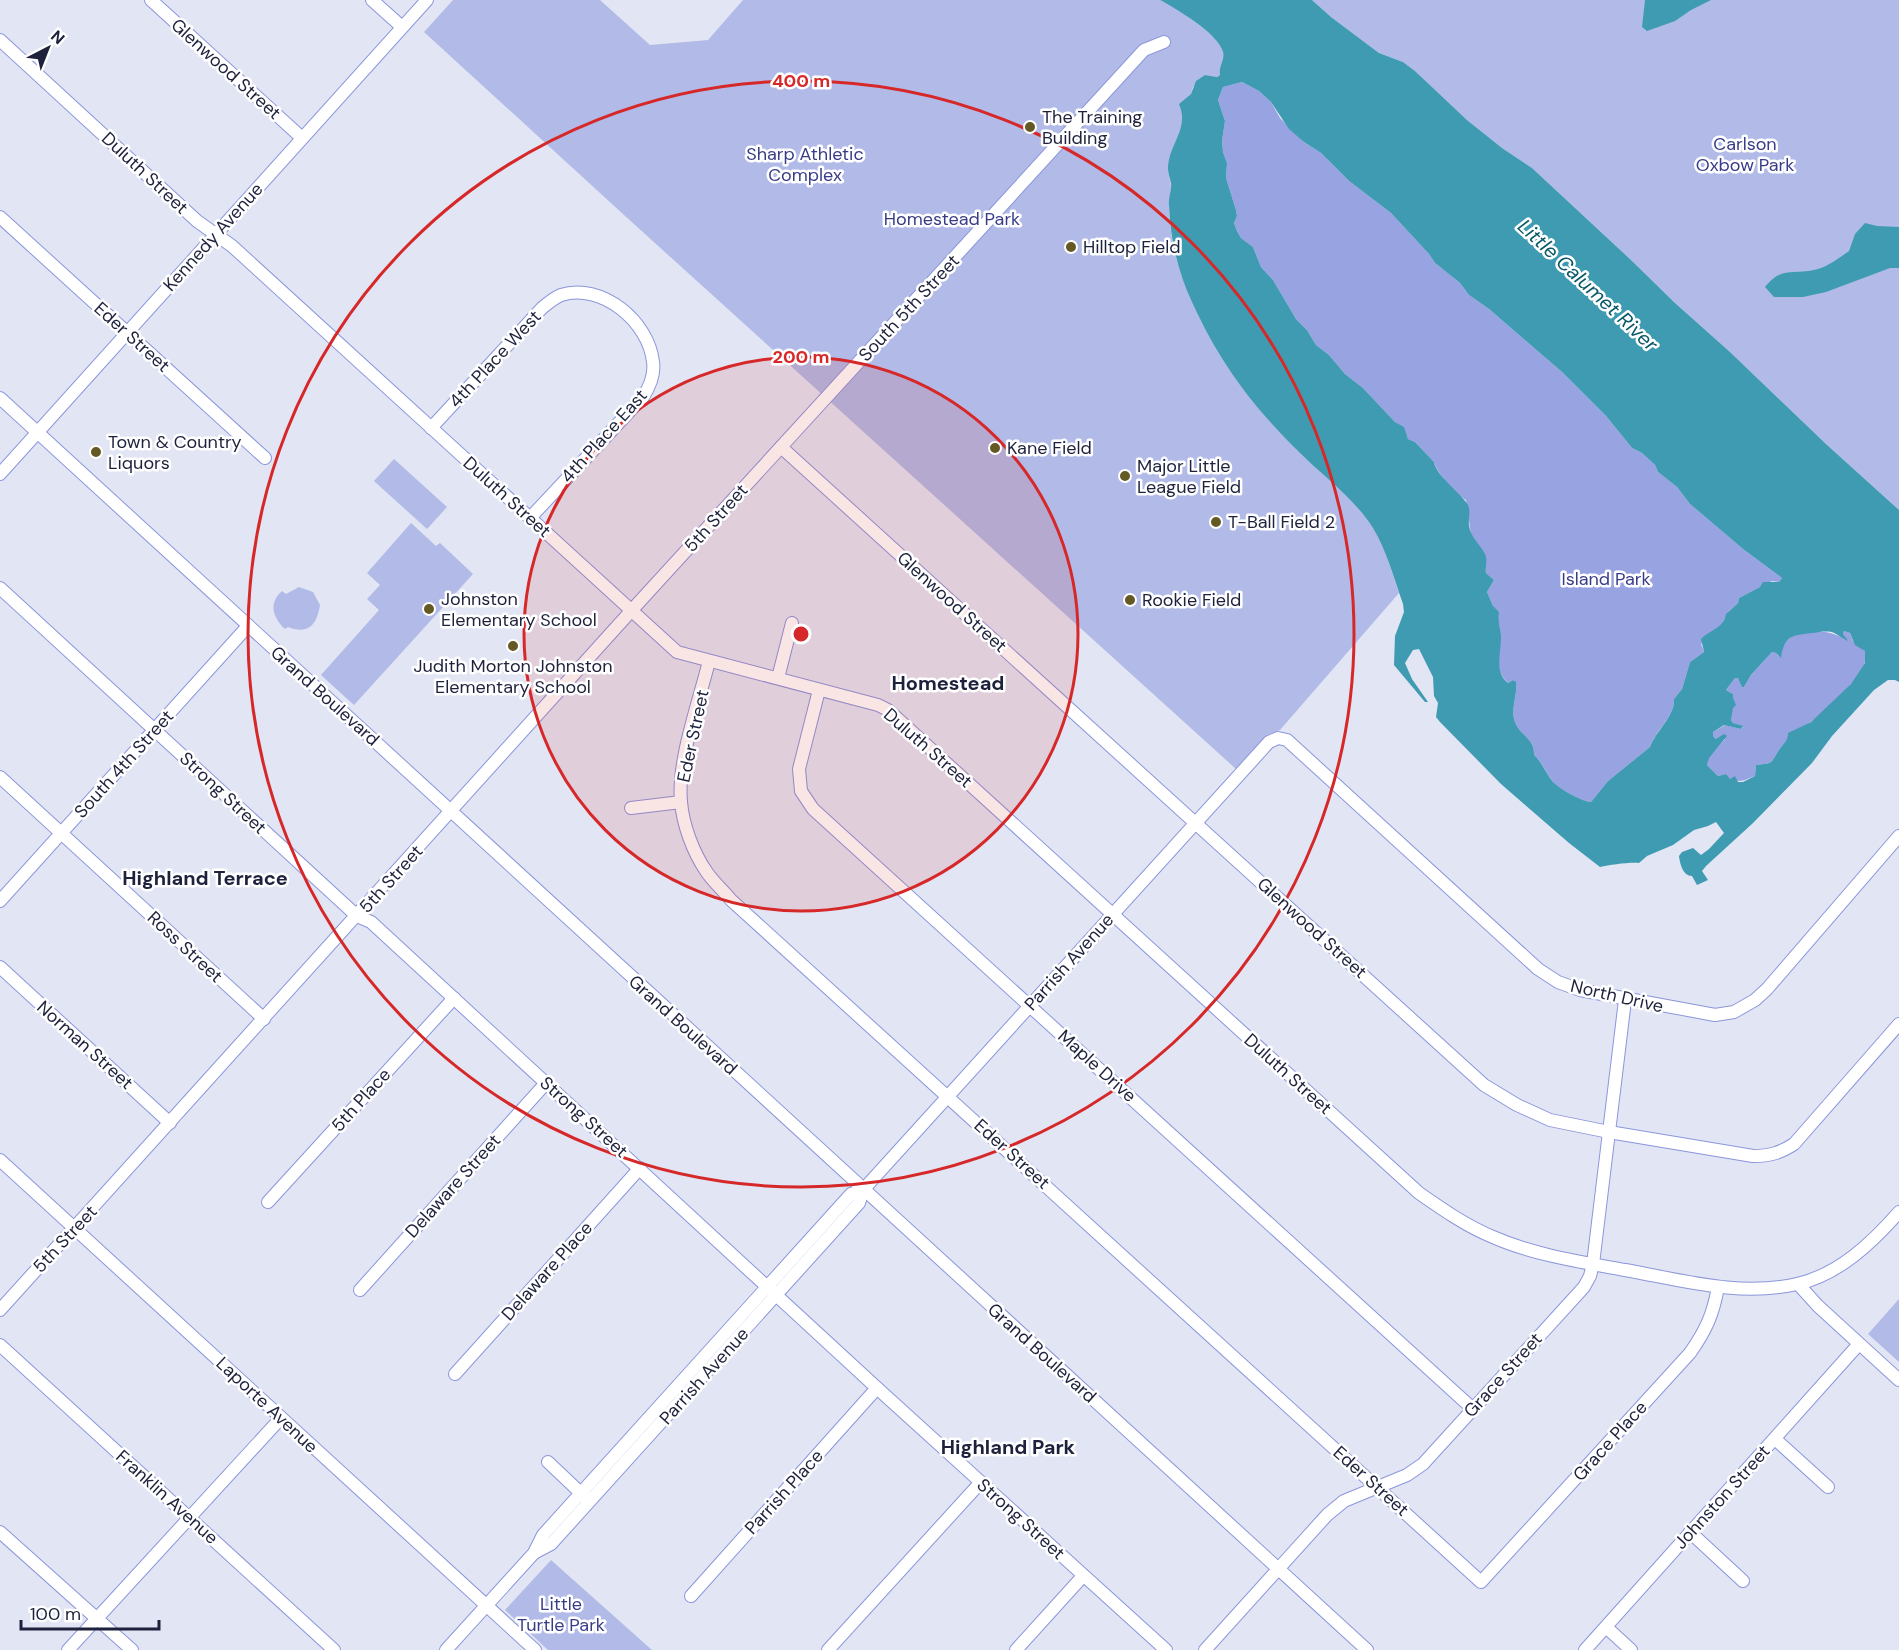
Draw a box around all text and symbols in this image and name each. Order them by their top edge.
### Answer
street label: Glenwood Street [166,13,286,125]
north arrow [18,18,78,78]
text: N [46,26,69,49]
text: 400 m [772,69,830,93]
place label: The Training Building [1042,105,1142,150]
marker: The Training Building [1023,120,1037,134]
street label: Duluth Street [97,127,193,219]
park label: Carlson Oxbow Park [1696,132,1794,177]
park label: Sharp Athletic Complex [746,142,864,187]
street label: Kennedy Avenue [158,178,268,296]
park label: Homestead Park [884,207,1020,231]
water label: Little Calumet River [1513,213,1664,357]
place label: Hilltop Field [1083,235,1181,259]
marker: Hilltop Field [1064,240,1078,254]
street label: South 5th Street [853,249,965,367]
street label: Eder Street [89,297,175,377]
street label: 4th Place West [444,305,546,413]
text: 200 m [773,345,829,369]
street label: 4th Place East [555,384,653,488]
place label: Town & Country Liquors [108,430,242,475]
place label: Kane Field [1007,436,1092,460]
marker: Kane Field [988,441,1002,455]
marker: Town & Country Liquors [89,445,103,459]
street label: Duluth Street [458,451,556,543]
place label: Major Little League Field [1137,454,1241,499]
marker: Major Little League Field [1118,469,1132,483]
street label: 5th Street [679,479,753,557]
place label: T-Ball Field 2 [1228,510,1335,534]
marker: T-Ball Field 2 [1209,515,1223,529]
street label: Glenwood Street [892,546,1012,658]
park label: Island Park [1561,567,1651,591]
place label: Johnston Elementary School [441,587,597,632]
place label: Rookie Field [1142,588,1241,612]
marker: Rookie Field [1123,593,1137,607]
marker: Johnston Elementary School [422,602,436,616]
centre of rings [791,624,811,644]
marker: Judith Morton Johnston Elementary School [506,639,520,653]
street label: Grand Boulevard [265,641,385,751]
place label: Judith Morton Johnston Elementary School [413,654,613,699]
district label: Homestead [892,670,1004,696]
street label: Eder Street [671,687,715,785]
street label: Duluth Street [879,703,977,793]
street label: South 4th Street [69,705,179,823]
street label: Strong Street [174,746,272,840]
street label: 5th Street [354,840,428,918]
district label: Highland Terrace [122,865,288,891]
street label: Glenwood Street [1252,872,1372,984]
street label: Ross Street [142,906,228,988]
street label: Parrish Avenue [1019,908,1119,1016]
street label: Grand Boulevard [623,970,743,1080]
street label: North Drive [1568,974,1666,1018]
street label: Norman Street [32,995,138,1095]
street label: Maple Drive [1053,1024,1141,1108]
street label: Duluth Street [1239,1028,1337,1120]
street label: 5th Place [326,1063,396,1137]
street label: Strong Street [535,1071,633,1163]
street label: Eder Street [969,1114,1055,1194]
street label: Delaware Street [400,1129,506,1243]
street label: 5th Street [28,1200,102,1278]
street label: Delaware Place [496,1216,598,1326]
street label: Grand Boulevard [982,1298,1102,1408]
street label: Parrish Avenue [654,1322,754,1430]
street label: Grace Street [1458,1327,1548,1423]
street label: Laporte Avenue [211,1352,323,1458]
street label: Grace Place [1568,1396,1652,1486]
district label: Highland Park [941,1434,1076,1460]
street label: Johnston Street [1669,1440,1775,1554]
street label: Eder Street [1328,1441,1414,1521]
street label: Parrish Place [739,1444,829,1540]
street label: Franklin Avenue [111,1445,223,1549]
street label: Strong Street [972,1473,1070,1565]
park label: Little Turtle Park [517,1592,605,1637]
scale bar [21,1593,159,1631]
text: 100 m [30,1602,81,1626]

